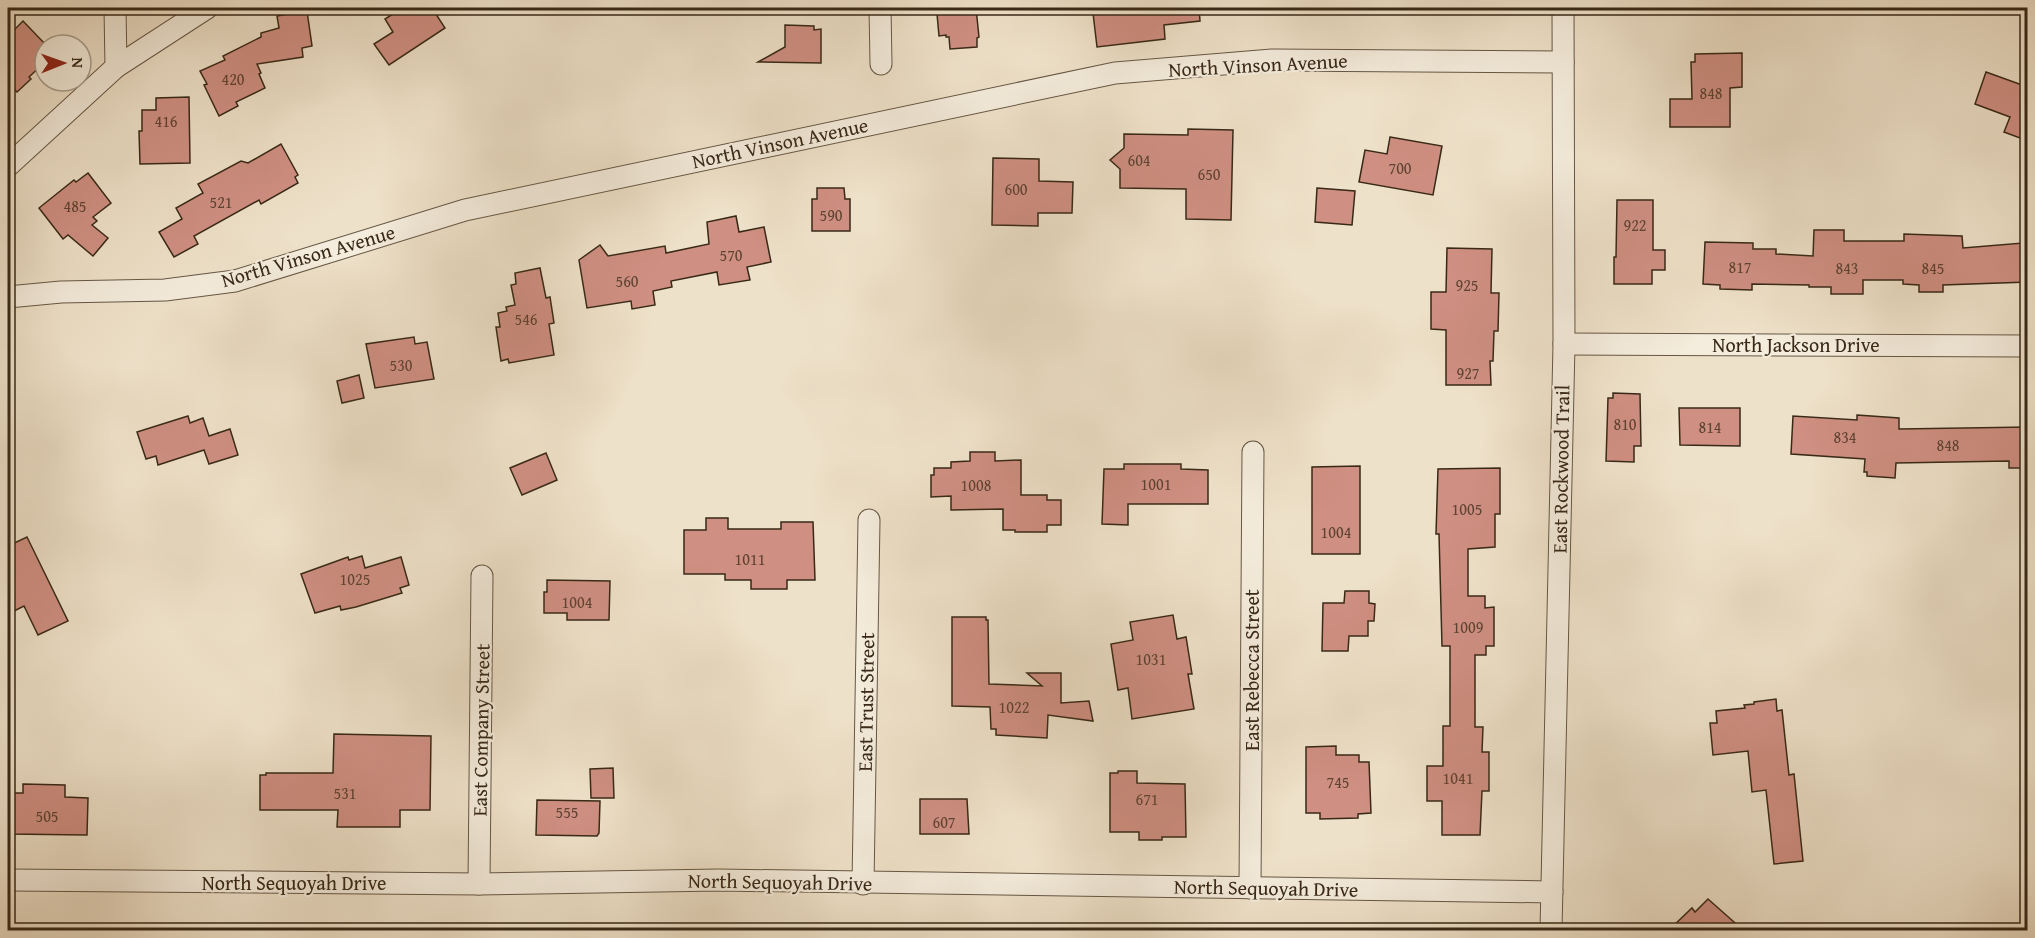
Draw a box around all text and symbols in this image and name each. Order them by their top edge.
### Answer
north arrow [33,33,93,93]
street label: North Vinson Avenue [1168,45,1348,84]
text: N [66,57,90,69]
house number: 420 [221,67,245,91]
house number: 848 [1699,81,1723,105]
house number: 416 [154,109,178,133]
street label: North Vinson Avenue [689,110,871,175]
house number: 604 [1127,148,1151,172]
house number: 700 [1388,156,1412,180]
house number: 650 [1197,162,1221,186]
house number: 600 [1004,177,1028,201]
house number: 521 [209,190,233,214]
house number: 485 [63,194,87,218]
house number: 590 [819,203,843,227]
house number: 922 [1623,213,1647,237]
street label: North Vinson Avenue [218,217,398,294]
house number: 570 [719,243,743,267]
house number: 817 [1728,255,1752,279]
house number: 843 [1835,256,1859,280]
house number: 845 [1921,256,1945,280]
house number: 560 [615,269,639,293]
house number: 925 [1455,273,1479,297]
house number: 546 [514,307,538,331]
street label: North Jackson Drive [1712,330,1880,359]
house number: 530 [389,353,413,377]
house number: 927 [1456,361,1480,385]
street label: East Rockwood Trail [1545,384,1576,554]
house number: 810 [1613,412,1637,436]
house number: 814 [1698,415,1722,439]
house number: 834 [1833,425,1857,449]
house number: 848 [1936,433,1960,457]
house number: 1001 [1141,472,1171,496]
house number: 1008 [961,473,992,497]
house number: 1005 [1452,497,1482,521]
house number: 1004 [1321,520,1352,544]
house number: 1011 [735,547,765,571]
house number: 1025 [340,567,370,591]
street label: East Rebecca Street [1237,589,1266,751]
house number: 1004 [562,590,593,614]
house number: 1009 [1453,615,1484,639]
street label: East Trust Street [850,632,881,772]
street label: East Company Street [464,643,497,817]
house number: 1031 [1136,647,1166,671]
house number: 1022 [999,695,1029,719]
house number: 1041 [1443,766,1473,790]
house number: 745 [1326,770,1350,794]
house number: 531 [333,781,357,805]
house number: 671 [1135,787,1159,811]
house number: 555 [555,800,579,824]
house number: 505 [35,804,59,828]
house number: 607 [932,810,956,834]
street label: North Sequoyah Drive [687,865,873,898]
street label: North Sequoyah Drive [202,868,386,897]
street label: North Sequoyah Drive [1173,871,1359,904]

